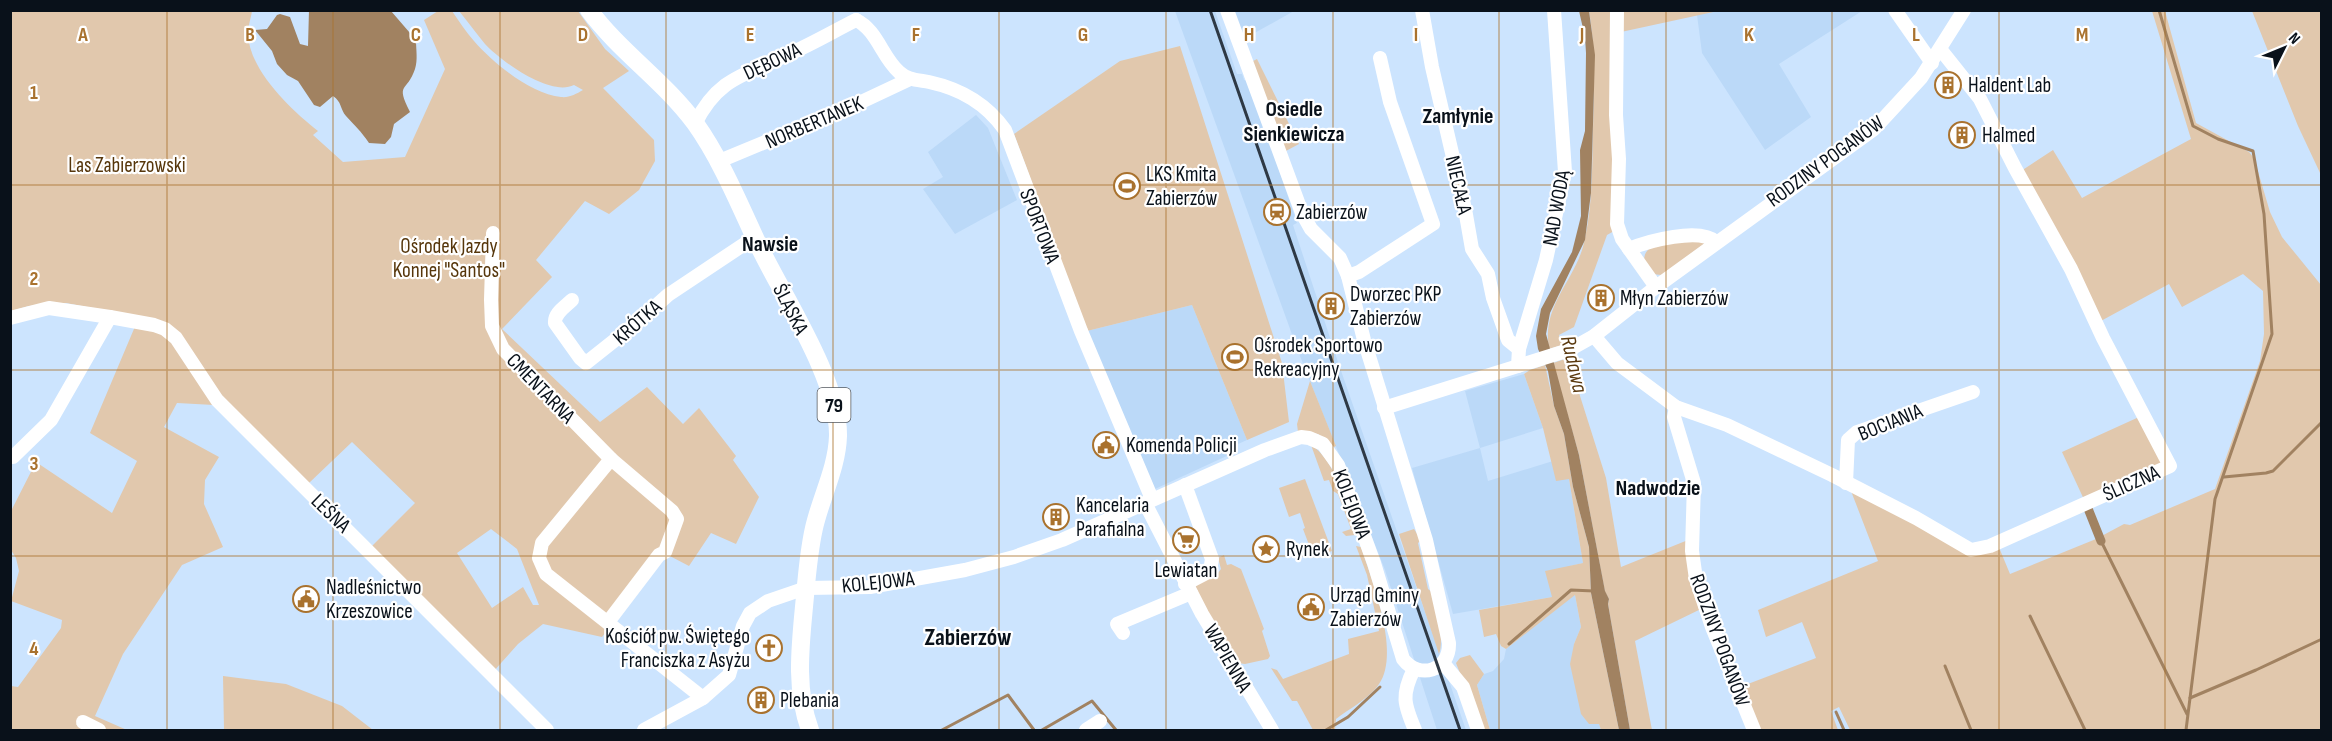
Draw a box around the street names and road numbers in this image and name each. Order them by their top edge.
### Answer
street label: DĘBOWA [739,37,806,86]
street label: NORBERTANEK [762,91,867,154]
street label: RODZINY POGANÓW [1762,110,1889,212]
street label: NIECAŁA [1440,153,1478,218]
street label: NAD WODĄ [1538,167,1576,248]
street label: SPORTOWA [1014,185,1066,268]
street label: ŚLĄSKA [767,280,814,340]
street label: KRÓTKA [608,294,667,350]
street label: CMENTARNA [501,348,581,429]
road number: 79 [818,388,850,422]
street label: BOCIANIA [1854,398,1927,447]
street label: ŚLICZNA [2099,460,2164,507]
street label: KOLEJOWA [1327,466,1377,544]
street label: LEŚNA [306,489,356,539]
street label: KOLEJOWA [841,566,917,599]
street label: RODZINY POGANÓW [1684,571,1755,710]
street label: WAPIENNA [1198,620,1257,698]

